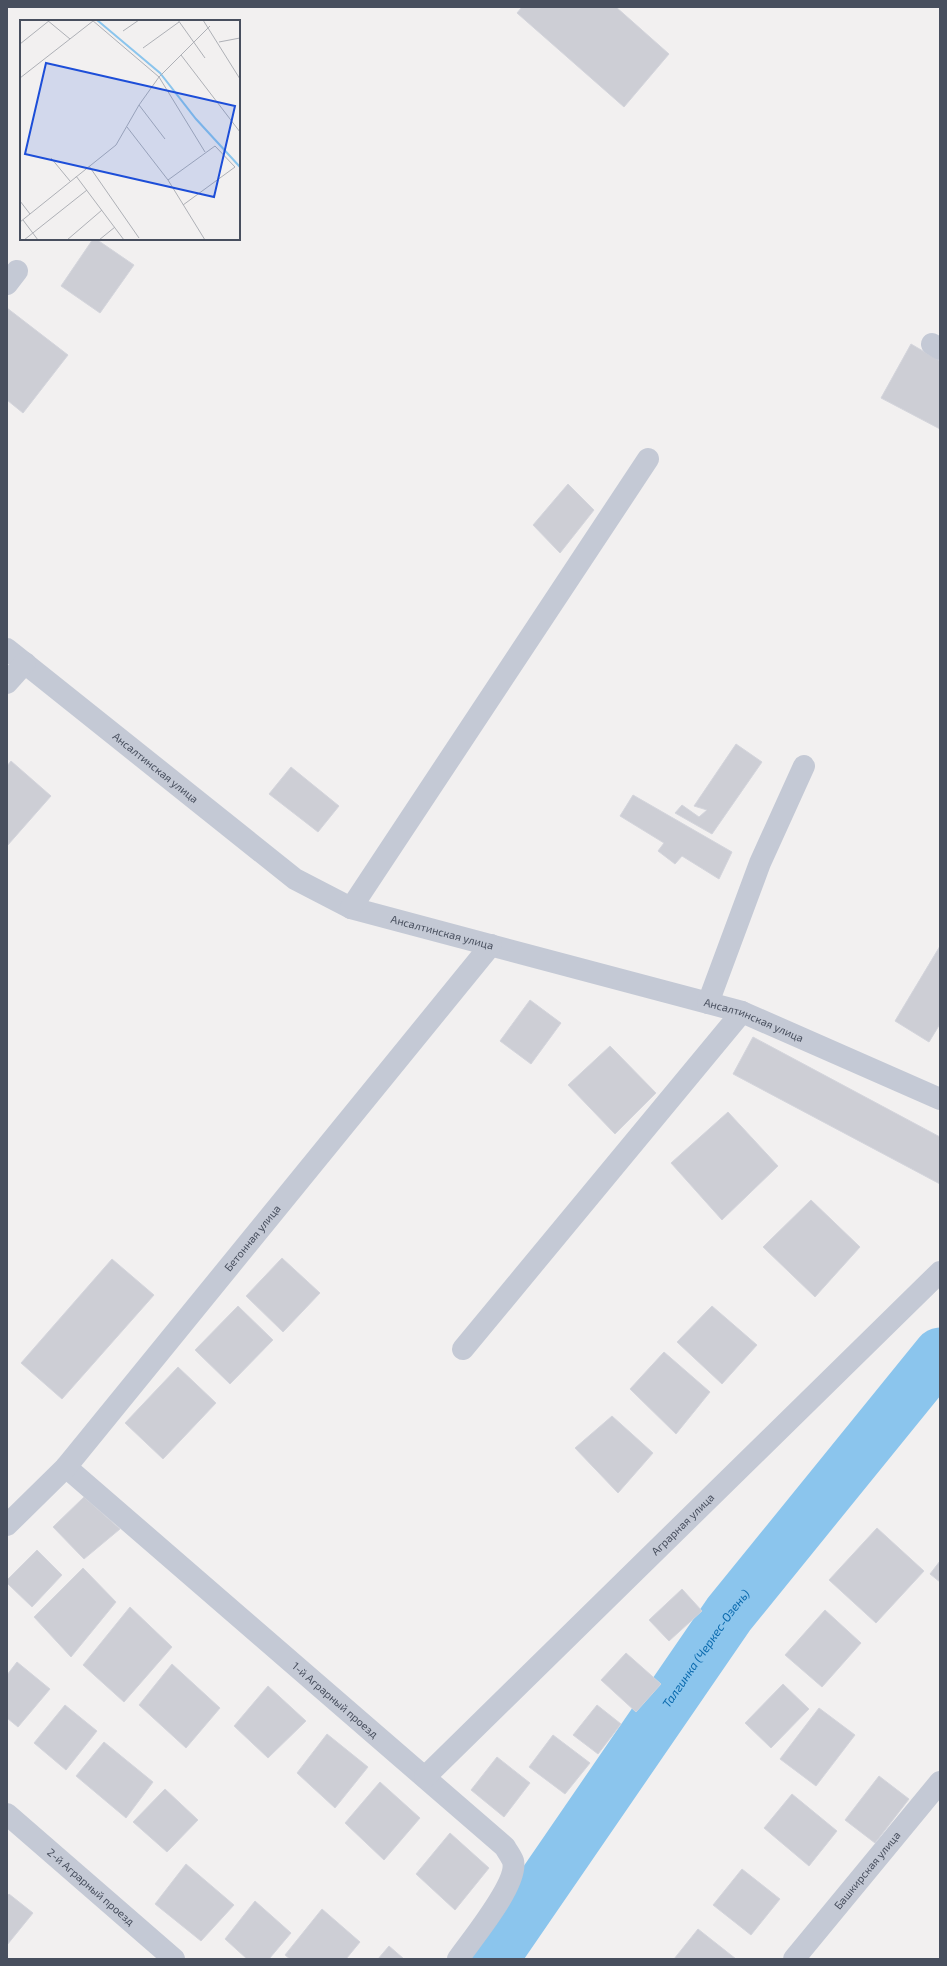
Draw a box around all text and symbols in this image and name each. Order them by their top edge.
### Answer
inset map [20,20,240,240]
street label: Ансалтинская улица [110,729,201,805]
street label: Ансалтинская улица [390,912,495,952]
street label: Ансалтинская улица [703,995,806,1044]
street label: Бетонная улица [221,1202,283,1274]
street label: Аграрная улица [648,1490,716,1557]
water label: Талгинка (Черкес-Озень) [659,1586,752,1710]
street label: 1-й Аграрный проезд [290,1659,381,1741]
street label: Башкирская улица [831,1828,903,1912]
street label: 2-й Аграрный проезд [45,1845,138,1928]

